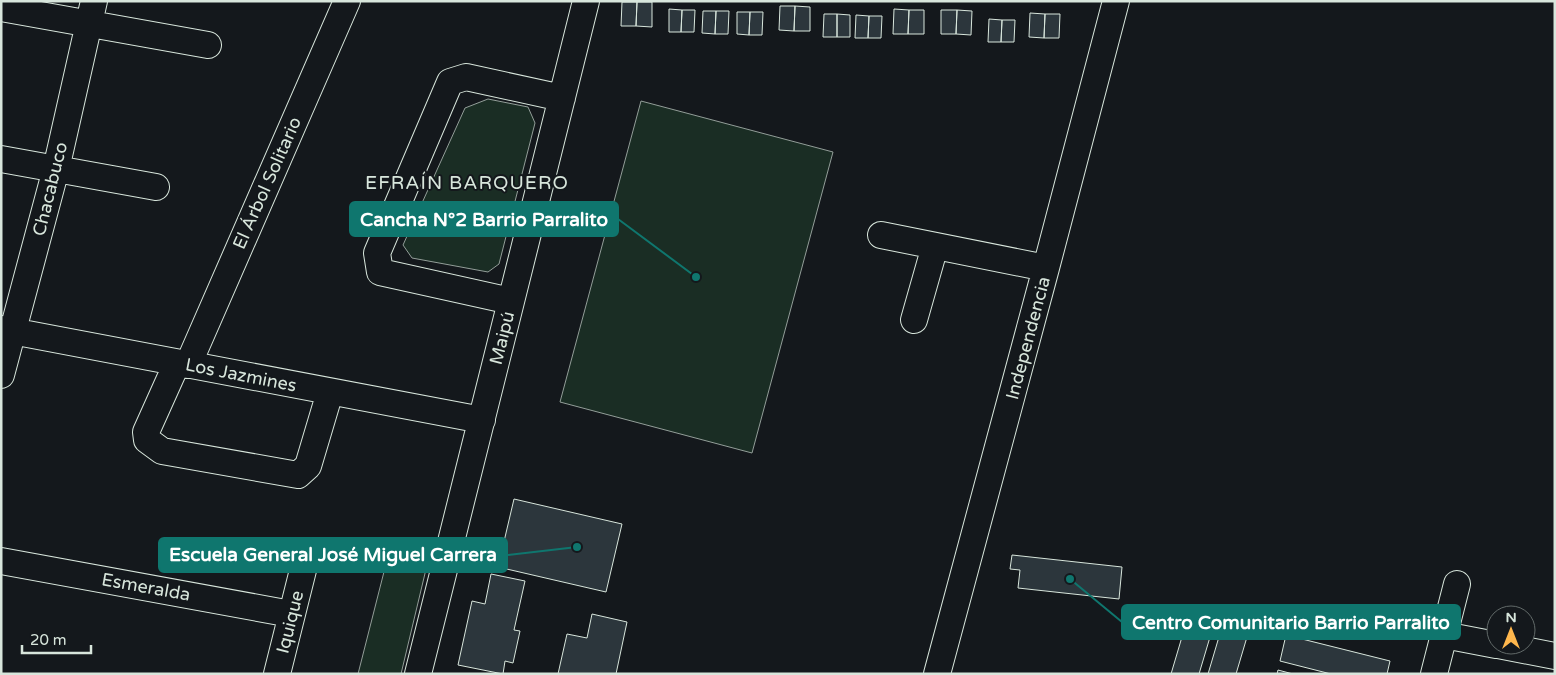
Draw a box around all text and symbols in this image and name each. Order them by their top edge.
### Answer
street label: El Árbol Solitario [228,113,306,253]
street label: Chacabuco [28,140,72,238]
district label: EFRAÍN BARQUERO [365,171,569,194]
callout: Cancha N°2 Barrio Parralito [350,202,618,236]
text: Cancha N°2 Barrio Parralito [360,209,608,231]
street label: Independencia [1001,274,1055,402]
street label: Maipú [485,309,519,367]
street label: Los Jazmines [183,353,299,397]
callout: Escuela General José Miguel Carrera [159,538,507,572]
text: Escuela General José Miguel Carrera [169,544,497,567]
street label: Esmeralda [100,568,192,606]
street label: Iquique [272,588,308,656]
callout: Centro Comunitario Barrio Parralito [1122,605,1460,639]
north arrow [1486,605,1536,655]
text: N [1505,609,1517,626]
text: Centro Comunitario Barrio Parralito [1132,612,1450,634]
scale bar [22,622,91,654]
text: 20 m [30,631,67,649]

